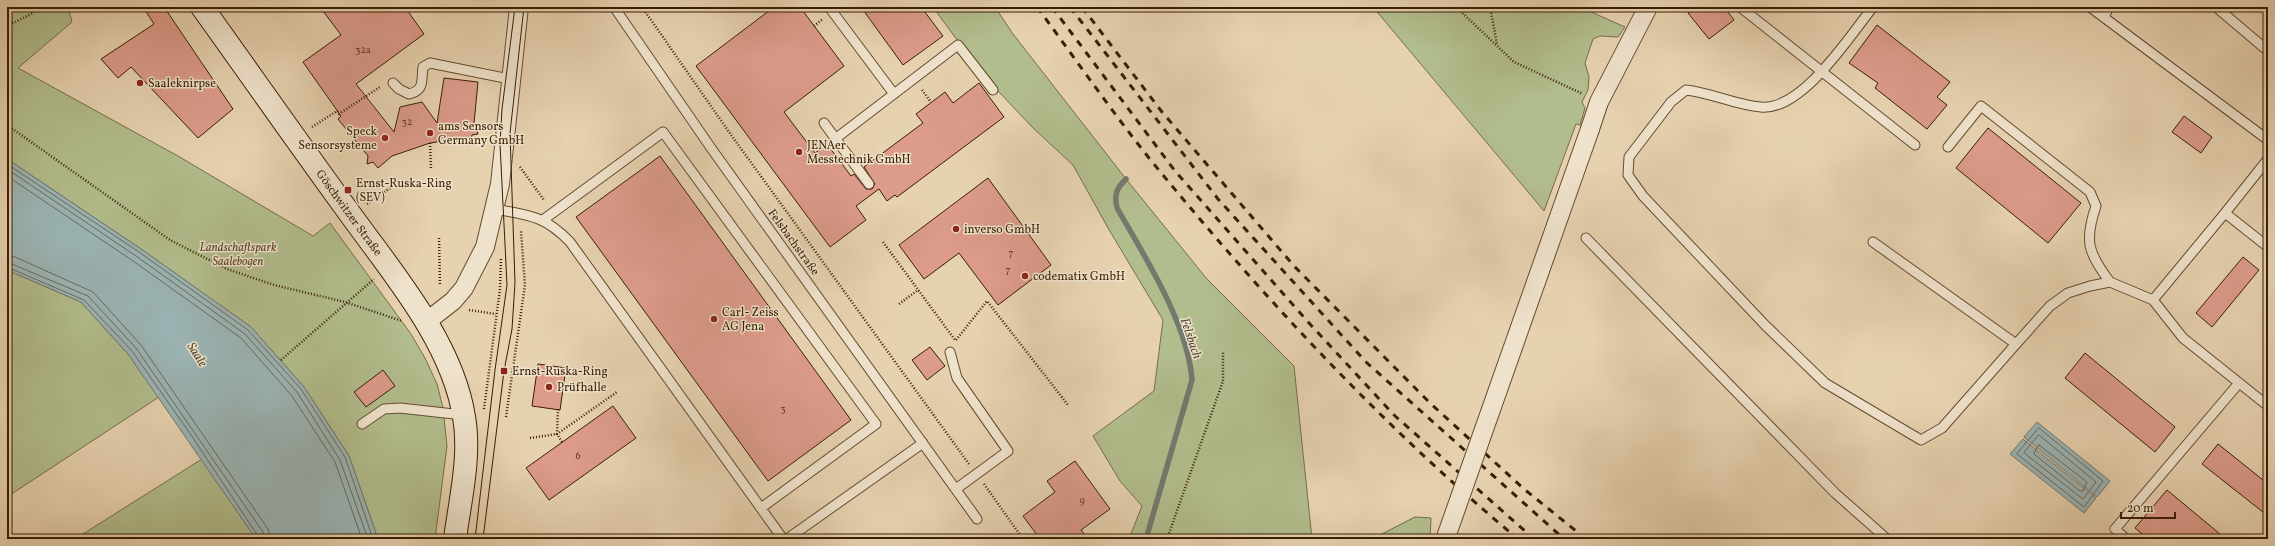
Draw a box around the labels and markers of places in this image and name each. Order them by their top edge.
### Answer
place label: Saaleknirpse [148,76,216,92]
marker: Saaleknirpse [135,78,145,88]
place label: ams Sensors Germany GmbH [438,119,524,149]
place label: Speck Sensorsysteme [298,124,377,154]
marker: ams Sensors Germany GmbH [425,128,435,138]
marker: Speck Sensorsysteme [380,133,390,143]
place label: JENAer Messtechnik GmbH [807,138,911,168]
marker: JENAer Messtechnik GmbH [794,147,804,157]
place label: Ernst-Ruska-Ring (SEV) [356,176,452,206]
marker: Ernst-Ruska-Ring (SEV) [343,185,353,195]
place label: inverso GmbH [964,222,1040,238]
marker: inverso GmbH [951,224,961,234]
place label: codematix GmbH [1033,269,1125,285]
marker: codematix GmbH [1020,271,1030,281]
place label: Carl- Zeiss AG Jena [722,305,779,335]
marker: Carl- Zeiss AG Jena [709,314,719,324]
place label: Ernst-Ruska-Ring [512,364,608,380]
marker: Ernst-Ruska-Ring [499,366,509,376]
place label: Prüfhalle [557,380,607,396]
marker: Prüfhalle [544,382,554,392]

